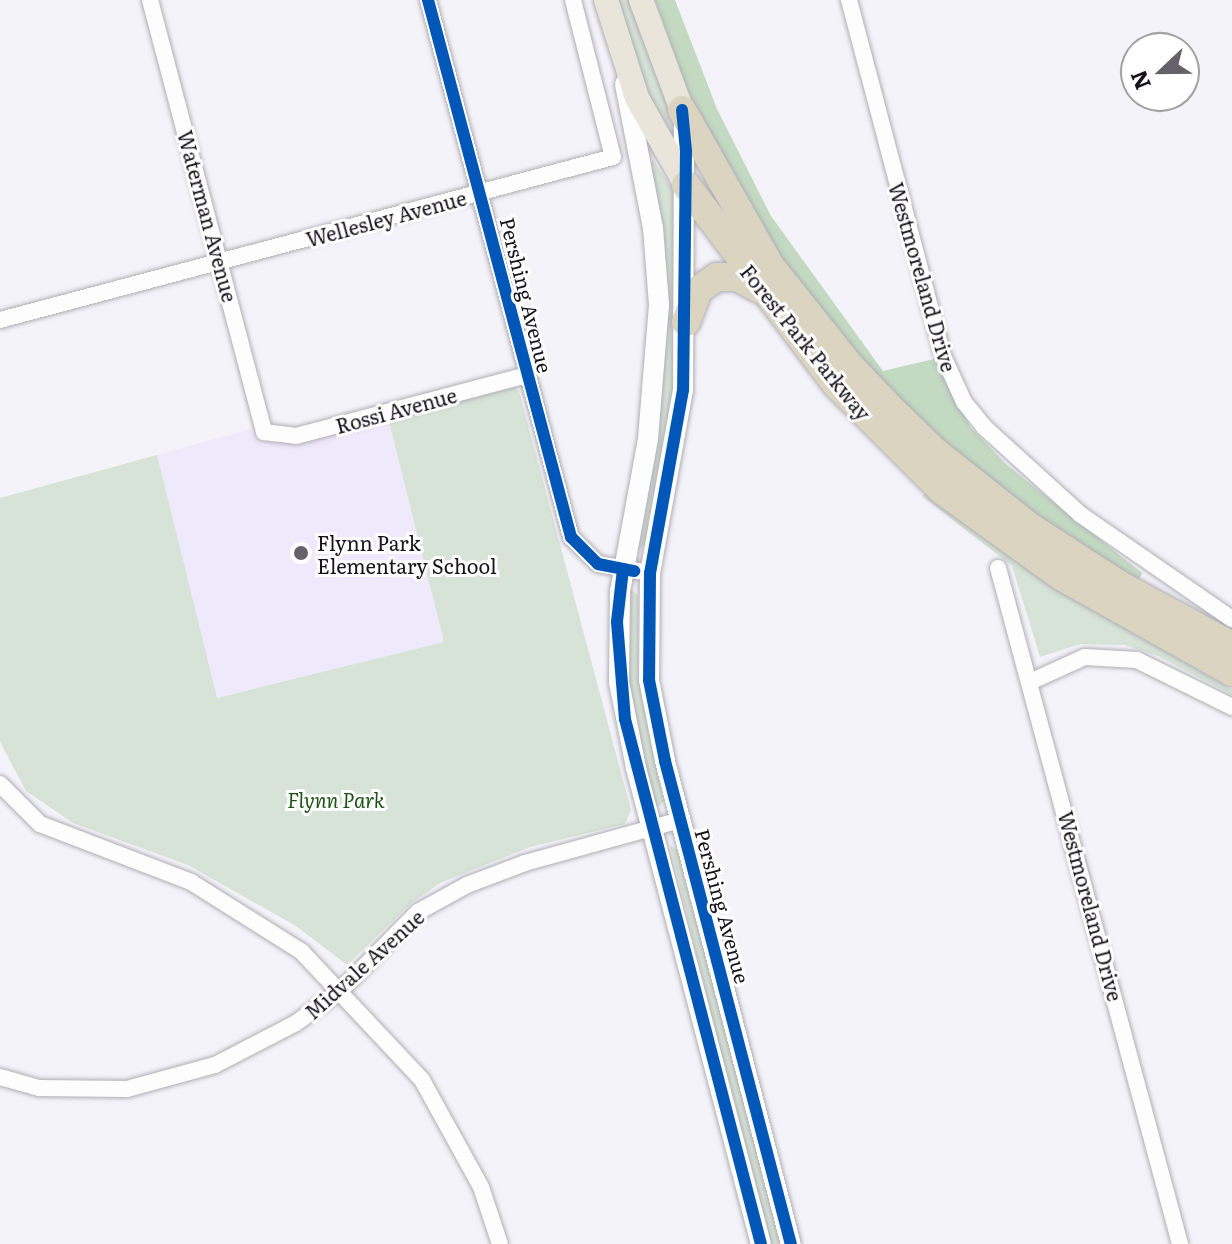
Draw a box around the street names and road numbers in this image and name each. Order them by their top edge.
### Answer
street label: Waterman Avenue [174,128,242,304]
street label: Westmoreland Drive [884,180,962,374]
street label: Wellesley Avenue [303,185,469,251]
street label: Pershing Avenue [496,215,558,375]
street label: Forest Park Parkway [736,259,876,425]
street label: Rossi Avenue [333,382,459,438]
street label: Westmoreland Drive [1054,808,1128,1004]
street label: Pershing Avenue [691,826,755,986]
street label: Midvale Avenue [300,904,428,1024]

